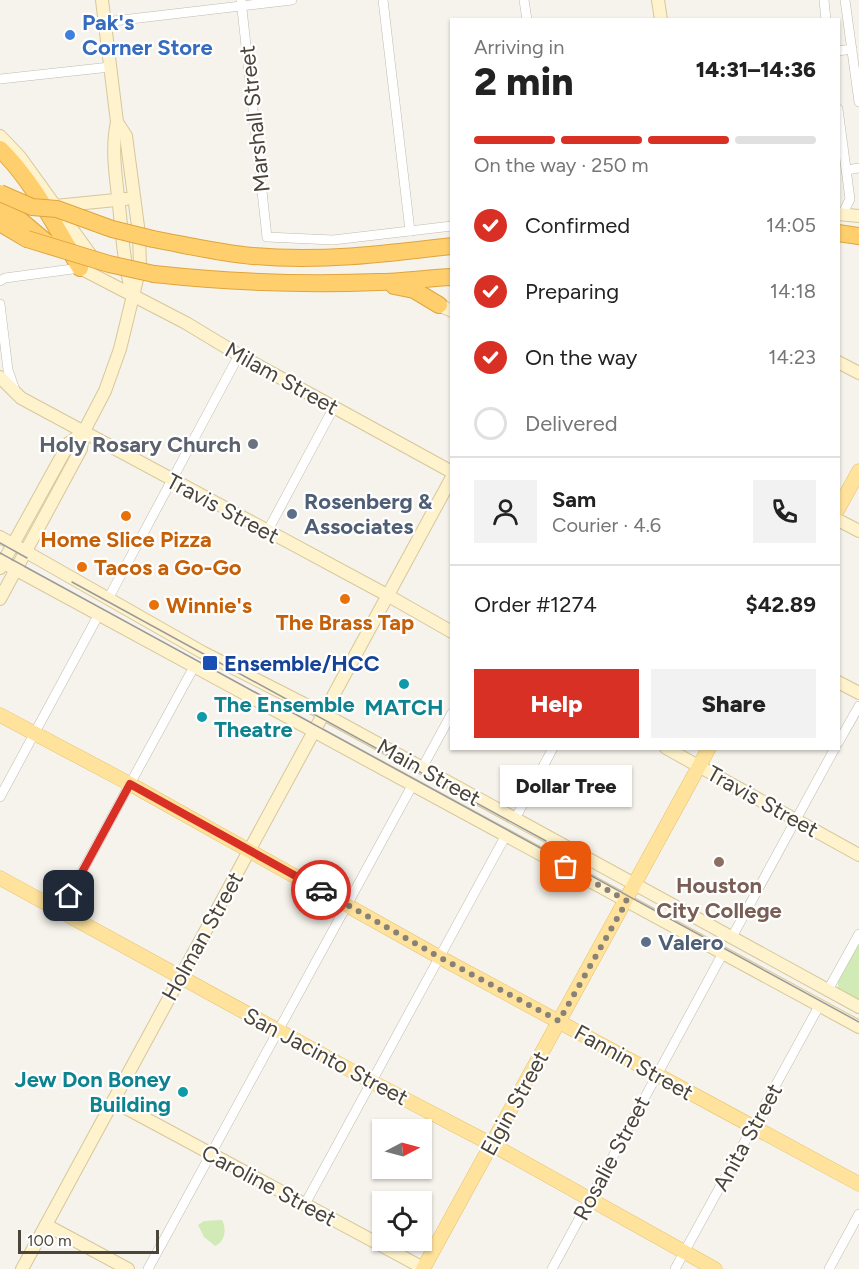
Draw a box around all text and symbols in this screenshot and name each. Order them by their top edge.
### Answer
place label: Pak's Corner Store [82,9,213,61]
marker: Pak's Corner Store [63,28,77,42]
text: Arriving in [474,35,564,59]
street label: Marshall Street [233,44,276,194]
text: 14:31–14:36 [696,56,816,83]
text: 2 min [474,58,574,105]
text: On the way · 250 m [474,153,649,177]
icon: check [474,209,507,242]
text: Confirmed [525,212,630,239]
text: 14:05 [766,213,816,237]
icon: check [474,275,507,308]
text: Preparing [525,278,619,305]
text: 14:18 [770,279,816,303]
street label: Milam Street [220,336,343,421]
icon: check [474,341,507,374]
text: On the way [525,344,637,371]
text: 14:23 [768,345,816,369]
text: Delivered [525,410,618,437]
place label: Holy Rosary Church [39,431,241,458]
marker: Holy Rosary Church [246,437,260,451]
street label: Travis Street [162,468,284,549]
button: person [474,480,537,543]
button: phone [753,480,816,543]
text: Sam [552,486,596,513]
place label: Rosenberg & Associates [304,488,433,540]
marker: Rosenberg & Associates [285,507,299,521]
marker: Home Slice Pizza [119,509,133,523]
text: Courier · 4.6 [552,513,661,537]
place label: Home Slice Pizza [40,526,212,553]
place label: Tacos a Go-Go [94,554,242,581]
marker: Tacos a Go-Go [75,560,89,574]
text: Order #1274 [474,591,597,618]
text: $42.89 [745,591,816,618]
place label: Winnie's [166,592,252,619]
marker: The Brass Tap [338,592,352,606]
marker: Winnie's [147,598,161,612]
place label: The Brass Tap [276,609,414,636]
place label: Ensemble/HCC [224,650,380,677]
marker: Ensemble/HCC [201,654,219,672]
button: Help [474,669,639,738]
button: Share [651,669,816,738]
marker: MATCH [397,677,411,691]
place label: The Ensemble Theatre [214,691,355,743]
place label: MATCH [365,694,443,721]
marker: The Ensemble Theatre [195,710,209,724]
street label: Main Street [372,733,485,812]
street label: Travis Street [702,760,823,843]
callout: Dollar Tree [500,765,632,807]
text: Dollar Tree [515,774,617,798]
pin [540,841,591,892]
icon: bag [549,850,582,883]
marker: Houston City College [712,855,726,869]
courier [291,860,351,920]
street label: Holman Street [156,867,249,1005]
pin [43,870,94,921]
place label: Houston City College [656,872,782,924]
icon: car [305,874,338,907]
icon: home [52,879,85,912]
place label: Valero [658,929,724,956]
marker: Valero [639,935,653,949]
street label: San Jacinto Street [239,1002,413,1111]
street label: Fannin Street [569,1019,698,1106]
street label: Elgin Street [475,1046,554,1160]
place label: Jew Don Boney Building [15,1066,171,1118]
street label: Anita Street [707,1079,788,1196]
marker: Jew Don Boney Building [176,1085,190,1099]
street label: Rosalie Street [567,1091,656,1225]
north arrow [372,1119,432,1179]
map controls [372,1119,432,1251]
street label: Caroline Street [197,1139,341,1232]
button: locate [372,1191,432,1251]
scale bar [18,1227,159,1254]
text: 100 m [27,1231,72,1250]

